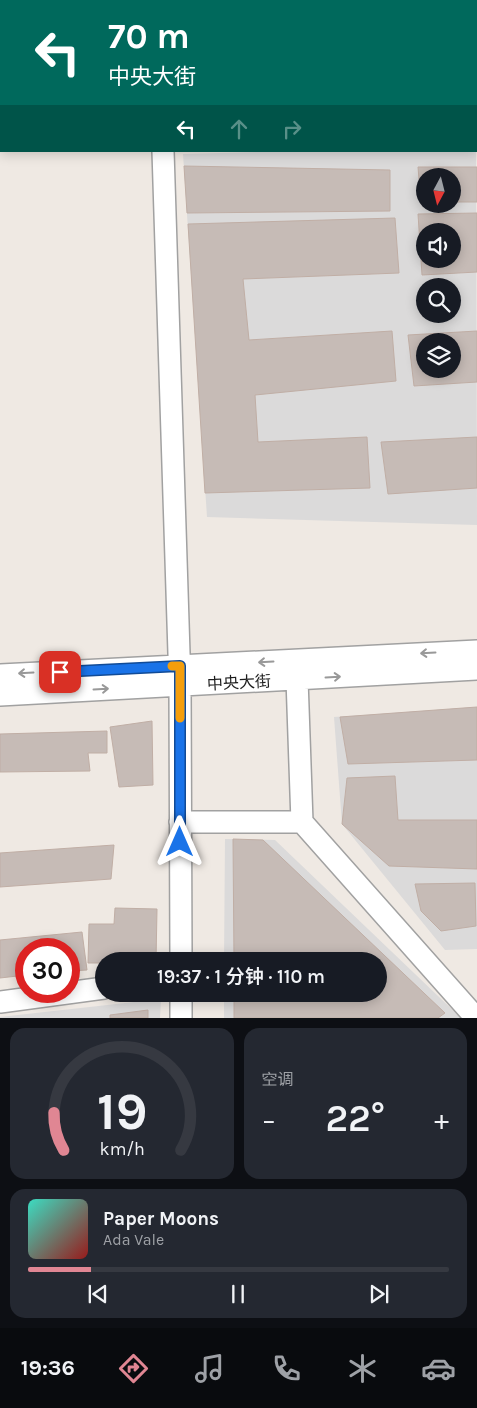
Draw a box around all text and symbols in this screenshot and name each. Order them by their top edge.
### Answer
text: 70 m [108,16,190,57]
icon: left [25,20,90,85]
text: 中央大街 [108,64,196,90]
icon: left [172,115,200,143]
icon: ahead [225,115,253,143]
icon: right [278,115,306,143]
north arrow [416,168,461,212]
map controls [416,168,461,378]
button: sound [416,223,461,268]
button: search [416,278,461,323]
button: layers [416,333,461,378]
one-way arrow [421,649,437,658]
pin [39,651,81,693]
one-way arrow [258,657,274,666]
icon: arrive [46,658,74,686]
one-way arrow [18,669,34,678]
street label: 中央大街 [207,671,271,694]
one-way arrow [325,672,341,681]
one-way arrow [93,685,109,694]
position arrow [153,815,205,867]
speed limit sign: 30 [15,938,80,1003]
text: 19:37 · 1 分钟 · 110 m [157,966,325,988]
text: 空调 [262,1070,294,1089]
text: 19 [97,1081,147,1142]
text: 22° [325,1096,385,1141]
text: − [262,1103,276,1136]
text: + [434,1103,449,1136]
text: km/h [99,1139,144,1160]
text: Paper Moons [103,1208,219,1230]
text: Ada Vale [103,1230,164,1249]
icon: previous [84,1280,112,1308]
icon: pause [224,1280,252,1308]
icon: next [365,1280,393,1308]
icon: directions [116,1351,151,1386]
icon: music [192,1351,227,1386]
icon: phone [269,1351,304,1386]
icon: climate [345,1351,380,1386]
icon: car [421,1351,456,1386]
text: 19:36 [21,1355,75,1381]

